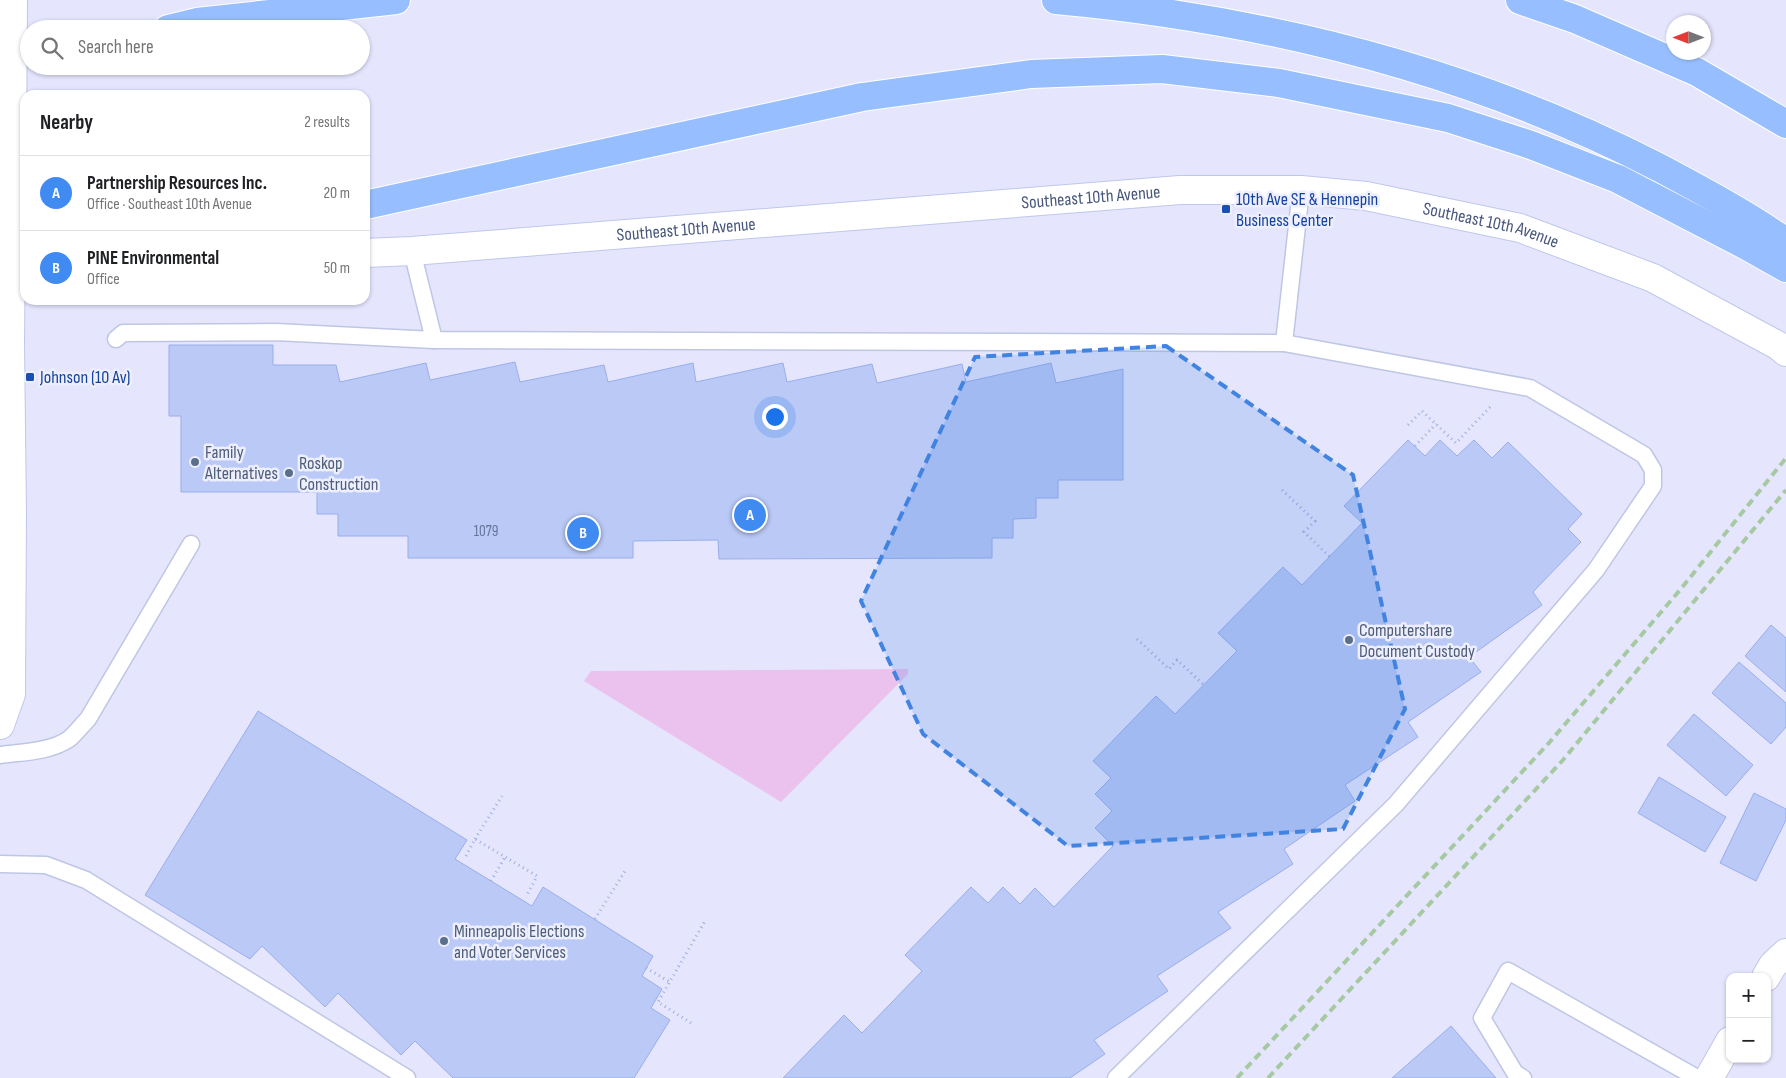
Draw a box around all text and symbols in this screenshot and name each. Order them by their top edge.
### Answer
north arrow [1666,15,1711,60]
search box [20,20,370,75]
icon: search [38,34,66,62]
text: Search here [78,36,154,59]
text: Nearby [40,110,93,135]
text: 2 results [304,113,350,132]
text: Partnership Resources Inc. [87,172,267,195]
street label: Southeast 10th Avenue [1020,181,1161,213]
text: A [52,184,60,203]
text: 20 m [323,184,350,203]
place label: 10th Ave SE & Hennepin Business Center [1236,189,1378,231]
text: Office · Southeast 10th Avenue [87,195,252,214]
street label: Southeast 10th Avenue [1421,198,1562,252]
marker: 10th Ave SE & Hennepin Business Center [1220,203,1232,215]
street label: Southeast 10th Avenue [616,213,756,245]
text: PINE Environmental [87,247,219,270]
text: B [52,259,60,278]
text: 50 m [324,259,350,278]
text: Office [87,270,120,289]
place label: Johnson (10 Av) [39,367,131,388]
marker: Johnson (10 Av) [24,371,36,383]
your location [762,404,788,430]
place label: Family Alternatives [204,442,278,484]
place label: Roskop Construction [299,453,379,495]
marker: Family Alternatives [189,456,201,468]
marker: Roskop Construction [283,467,295,479]
pin: A [734,496,766,534]
pin: B [567,514,599,552]
house number: 1079 [474,522,498,541]
place label: Computershare Document Custody [1359,620,1475,662]
marker: Computershare Document Custody [1343,634,1355,646]
place label: Minneapolis Elections and Voter Services [454,921,585,963]
marker: Minneapolis Elections and Voter Services [438,935,450,947]
map controls [1726,973,1771,1063]
button: + [1726,973,1771,1018]
button: − [1726,1018,1771,1063]

